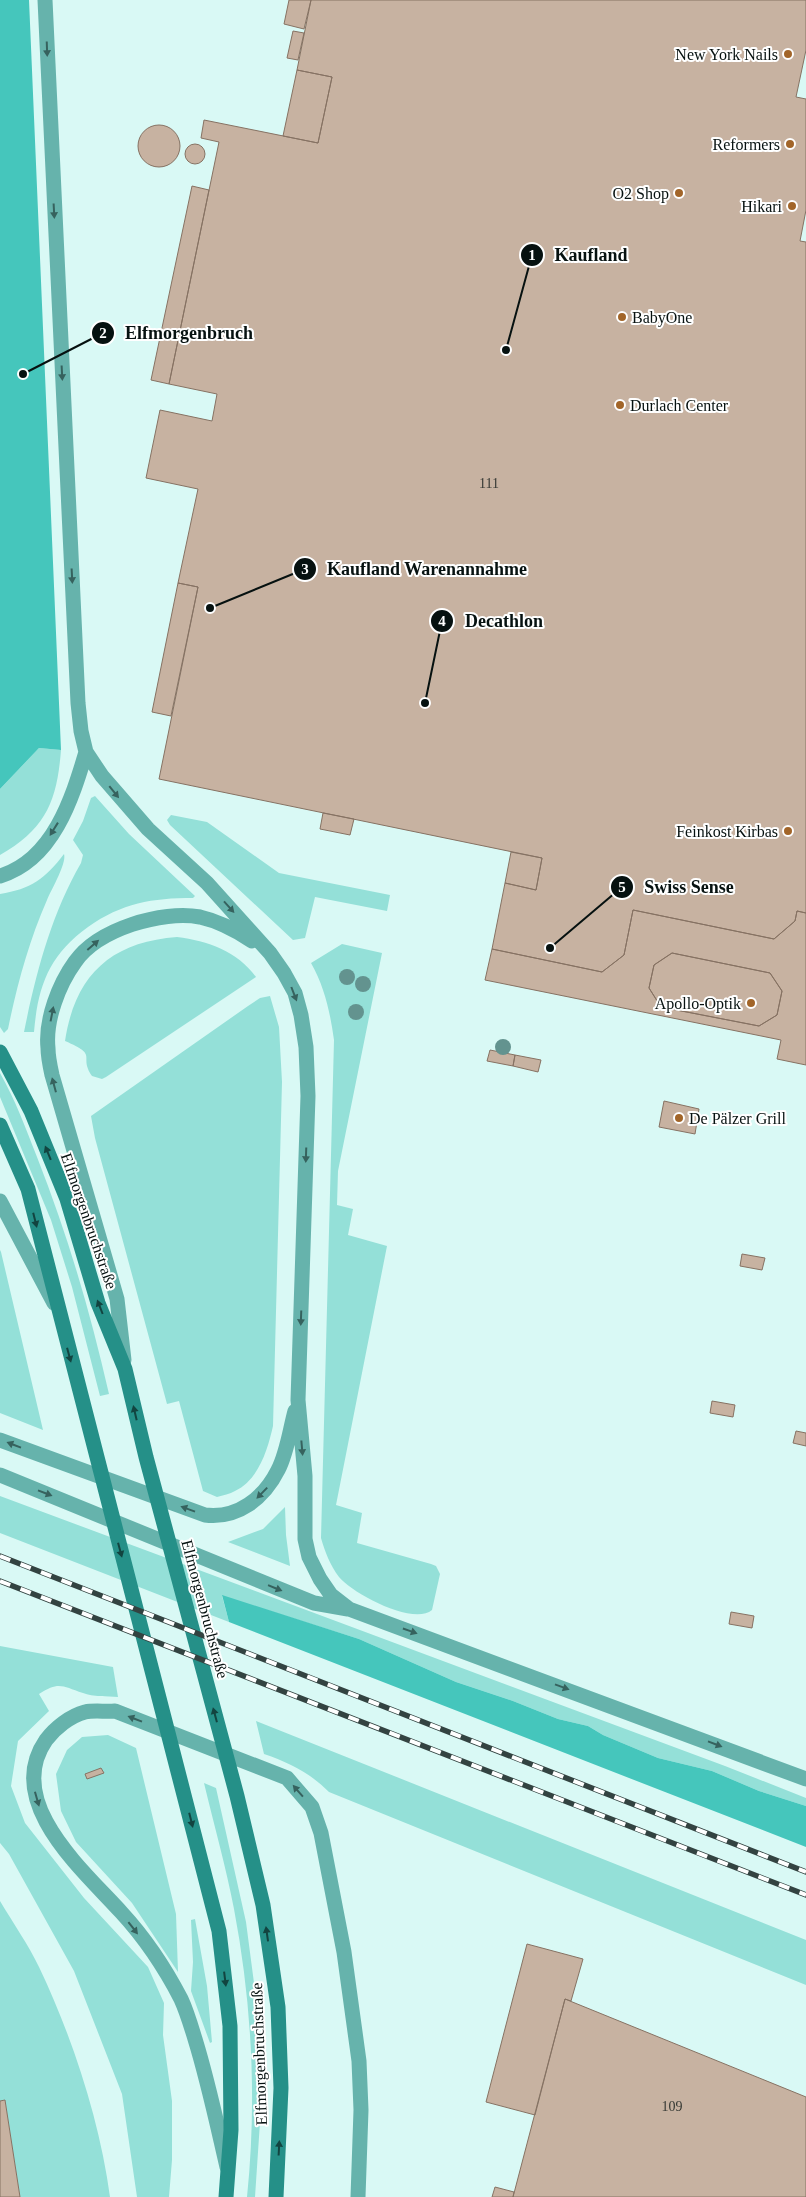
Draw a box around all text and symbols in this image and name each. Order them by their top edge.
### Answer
one-way arrow [43,41,51,57]
place label: New York Nails [675,46,778,63]
marker: New York Nails [782,48,794,60]
place label: Reformers [712,136,780,153]
marker: Reformers [784,138,796,150]
place label: O2 Shop [613,185,669,203]
marker: O2 Shop [673,187,685,199]
place label: Hikari [741,198,783,215]
marker: Hikari [786,200,798,212]
one-way arrow [51,203,59,219]
callout: Kaufland [519,239,637,272]
text: Kaufland [554,245,628,265]
text: 1 [528,247,536,263]
place label: BabyOne [632,309,692,327]
marker: BabyOne [616,311,628,323]
callout: Elfmorgenbruch [90,316,263,349]
text: Elfmorgenbruch [125,323,253,343]
text: 2 [99,325,107,341]
one-way arrow [59,366,67,382]
place label: Durlach Center [630,397,729,414]
marker: Durlach Center [614,399,626,411]
house number: 111 [479,476,499,491]
callout: Kaufland Warenannahme [292,552,537,585]
text: Kaufland Warenannahme [327,559,527,579]
text: 3 [301,561,309,577]
one-way arrow [68,568,76,584]
callout: Decathlon [430,605,553,638]
text: Decathlon [465,611,543,631]
text: 4 [438,613,446,629]
one-way arrow [109,785,120,798]
one-way arrow [50,823,59,836]
place label: Feinkost Kirbas [676,823,778,840]
marker: Feinkost Kirbas [782,825,794,837]
callout: Swiss Sense [610,871,744,904]
text: Swiss Sense [644,877,734,897]
text: 5 [618,879,626,895]
one-way arrow [223,901,234,913]
one-way arrow [87,939,100,950]
one-way arrow [291,987,298,1002]
place label: Apollo-Optik [655,995,741,1013]
marker: Apollo-Optik [745,997,757,1009]
one-way arrow [48,1006,56,1021]
one-way arrow [50,1077,58,1092]
place label: De Pälzer Grill [689,1110,786,1127]
marker: De Pälzer Grill [673,1112,685,1124]
one-way arrow [44,1146,52,1161]
one-way arrow [301,1148,309,1164]
street label: Elfmorgenbruchstraße [57,1151,120,1292]
one-way arrow [31,1212,39,1227]
one-way arrow [96,1299,104,1314]
one-way arrow [296,1310,304,1326]
one-way arrow [65,1348,73,1363]
one-way arrow [131,1405,139,1420]
one-way arrow [299,1440,307,1456]
one-way arrow [7,1441,21,1449]
one-way arrow [256,1486,268,1498]
one-way arrow [38,1490,53,1497]
one-way arrow [180,1505,195,1512]
street label: Elfmorgenbruchstraße [177,1538,232,1680]
one-way arrow [117,1542,125,1557]
one-way arrow [268,1585,283,1593]
one-way arrow [402,1628,417,1635]
one-way arrow [555,1683,570,1691]
one-way arrow [211,1708,219,1723]
one-way arrow [127,1715,142,1723]
one-way arrow [707,1741,722,1748]
one-way arrow [293,1785,304,1797]
one-way arrow [33,1791,41,1806]
one-way arrow [187,1813,195,1828]
one-way arrow [128,1921,139,1934]
one-way arrow [263,1926,271,1942]
one-way arrow [221,1971,229,1987]
street label: Elfmorgenbruchstraße [248,1982,271,2126]
house number: 109 [662,2099,683,2114]
one-way arrow [276,2140,284,2156]

